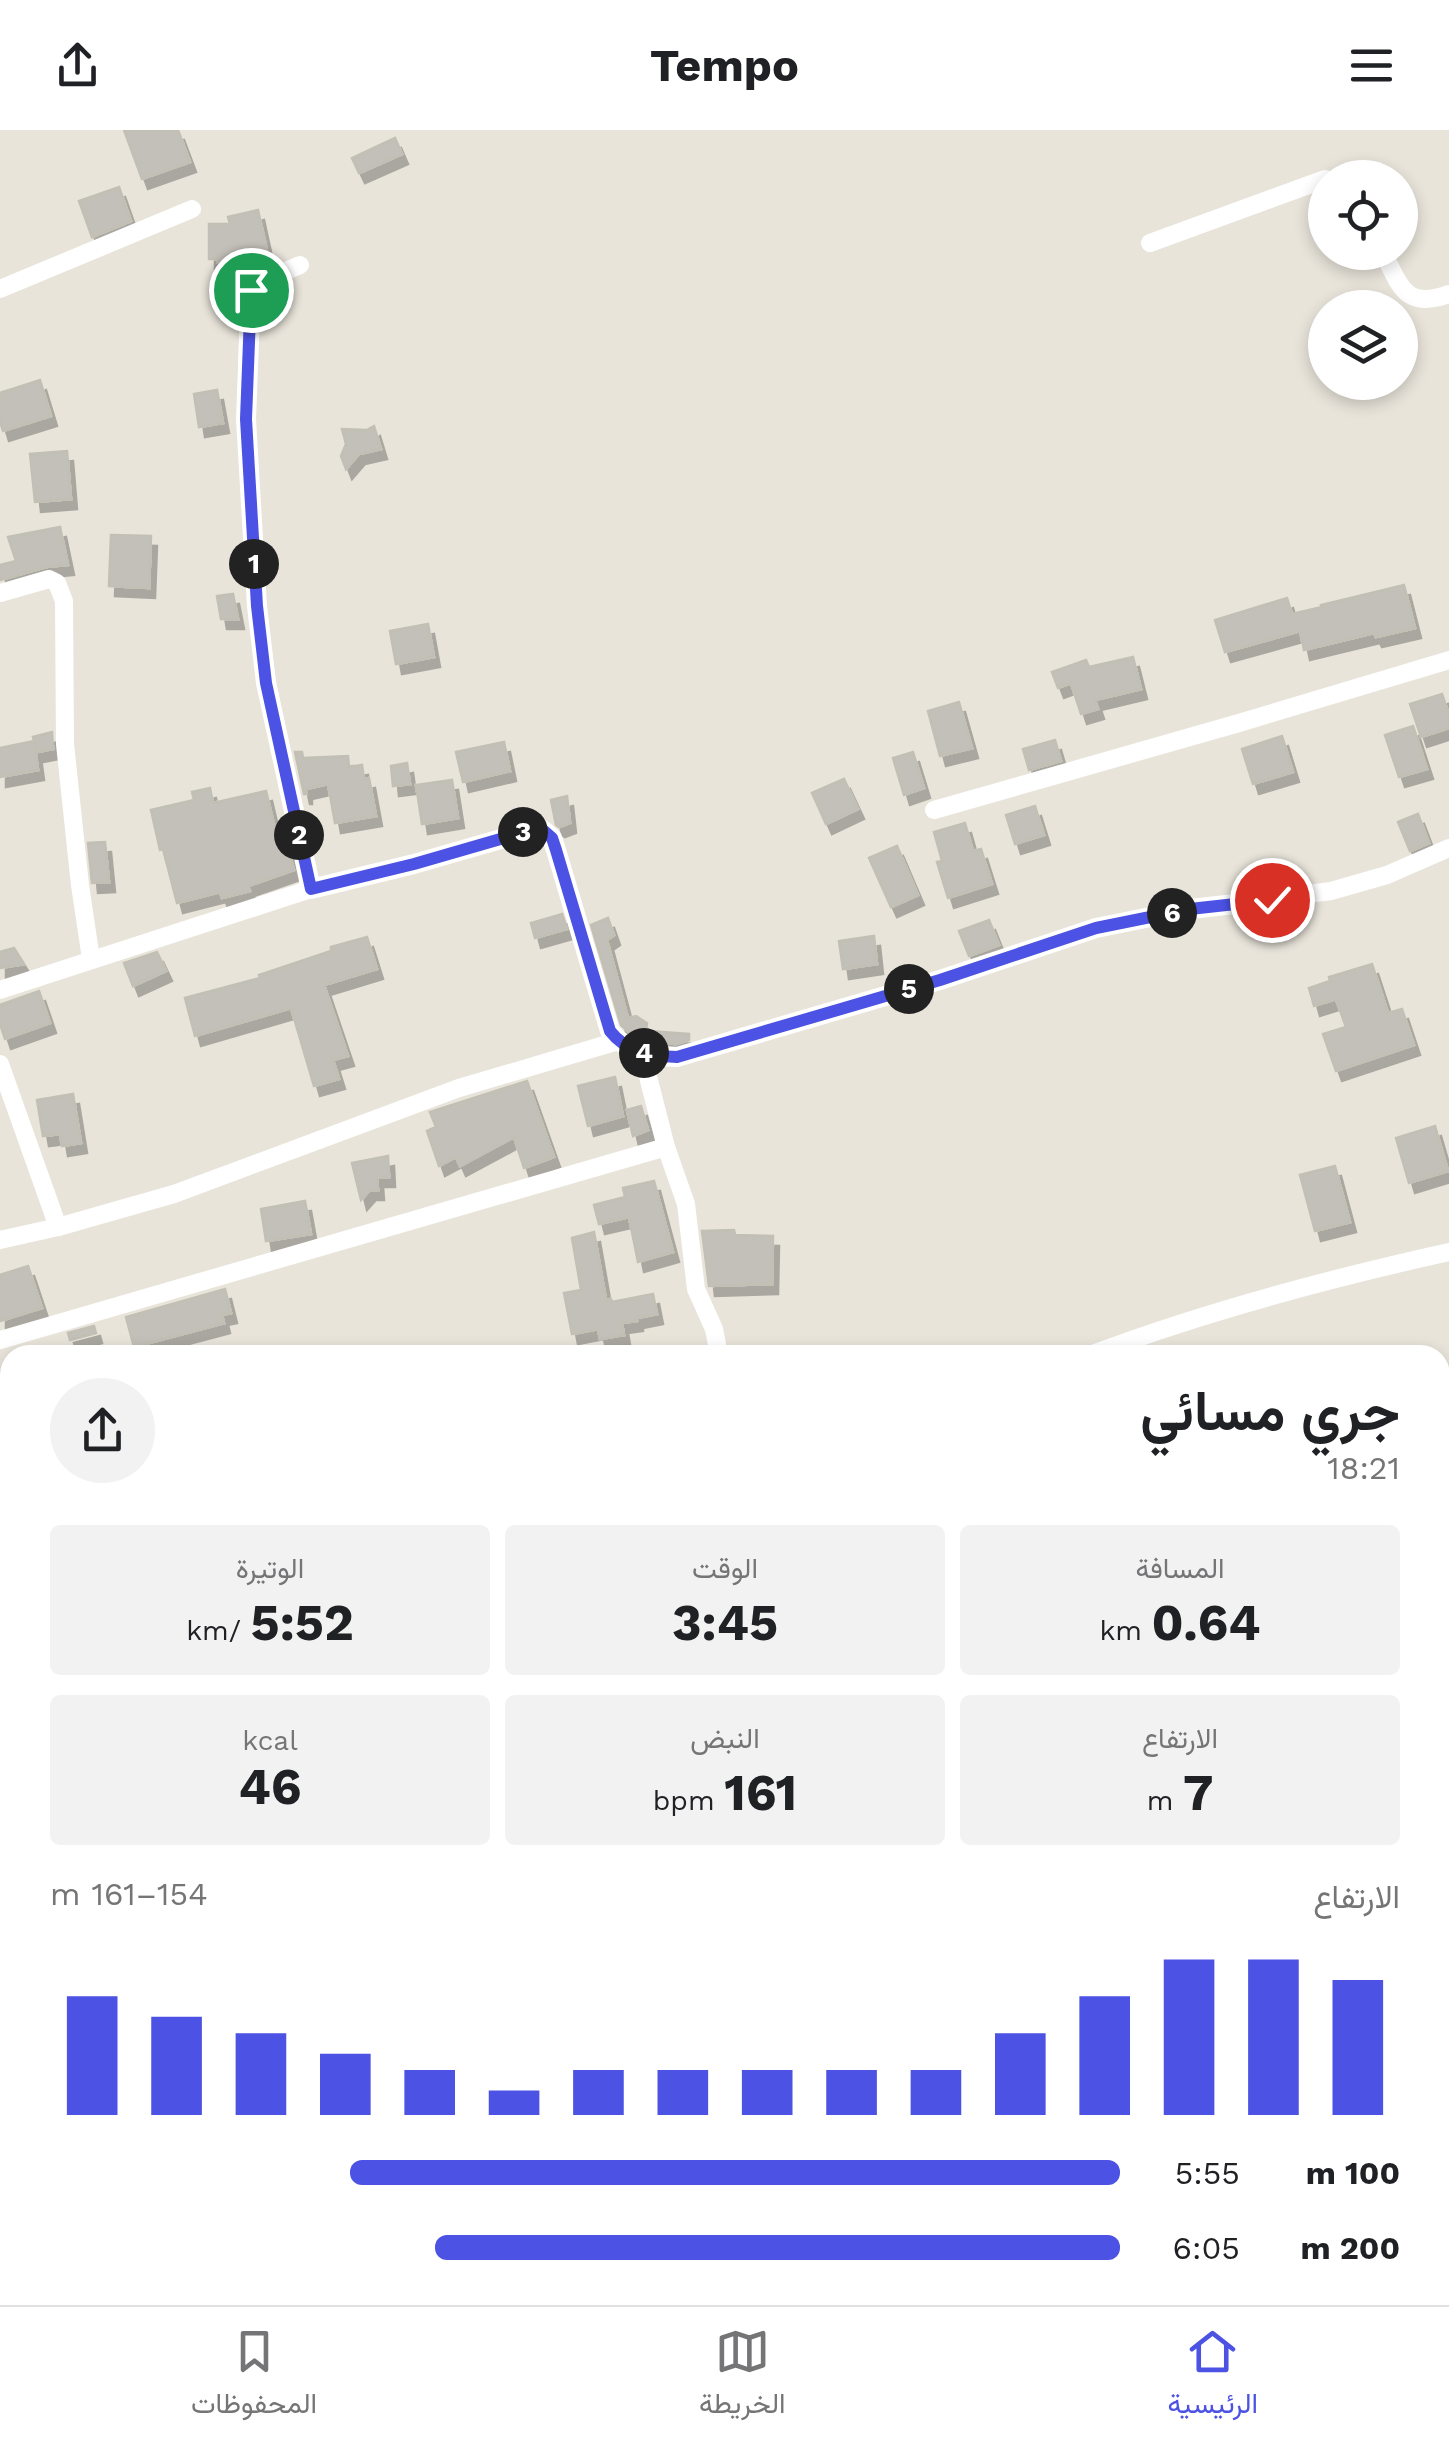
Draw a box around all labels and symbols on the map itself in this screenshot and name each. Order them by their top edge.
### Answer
pin [209,248,294,333]
pin: 1 [229,539,279,589]
pin: 3 [498,807,548,857]
pin: 2 [274,810,324,860]
pin [1230,858,1315,943]
pin: 6 [1147,888,1197,938]
pin: 5 [884,964,934,1014]
pin: 4 [619,1028,669,1078]

